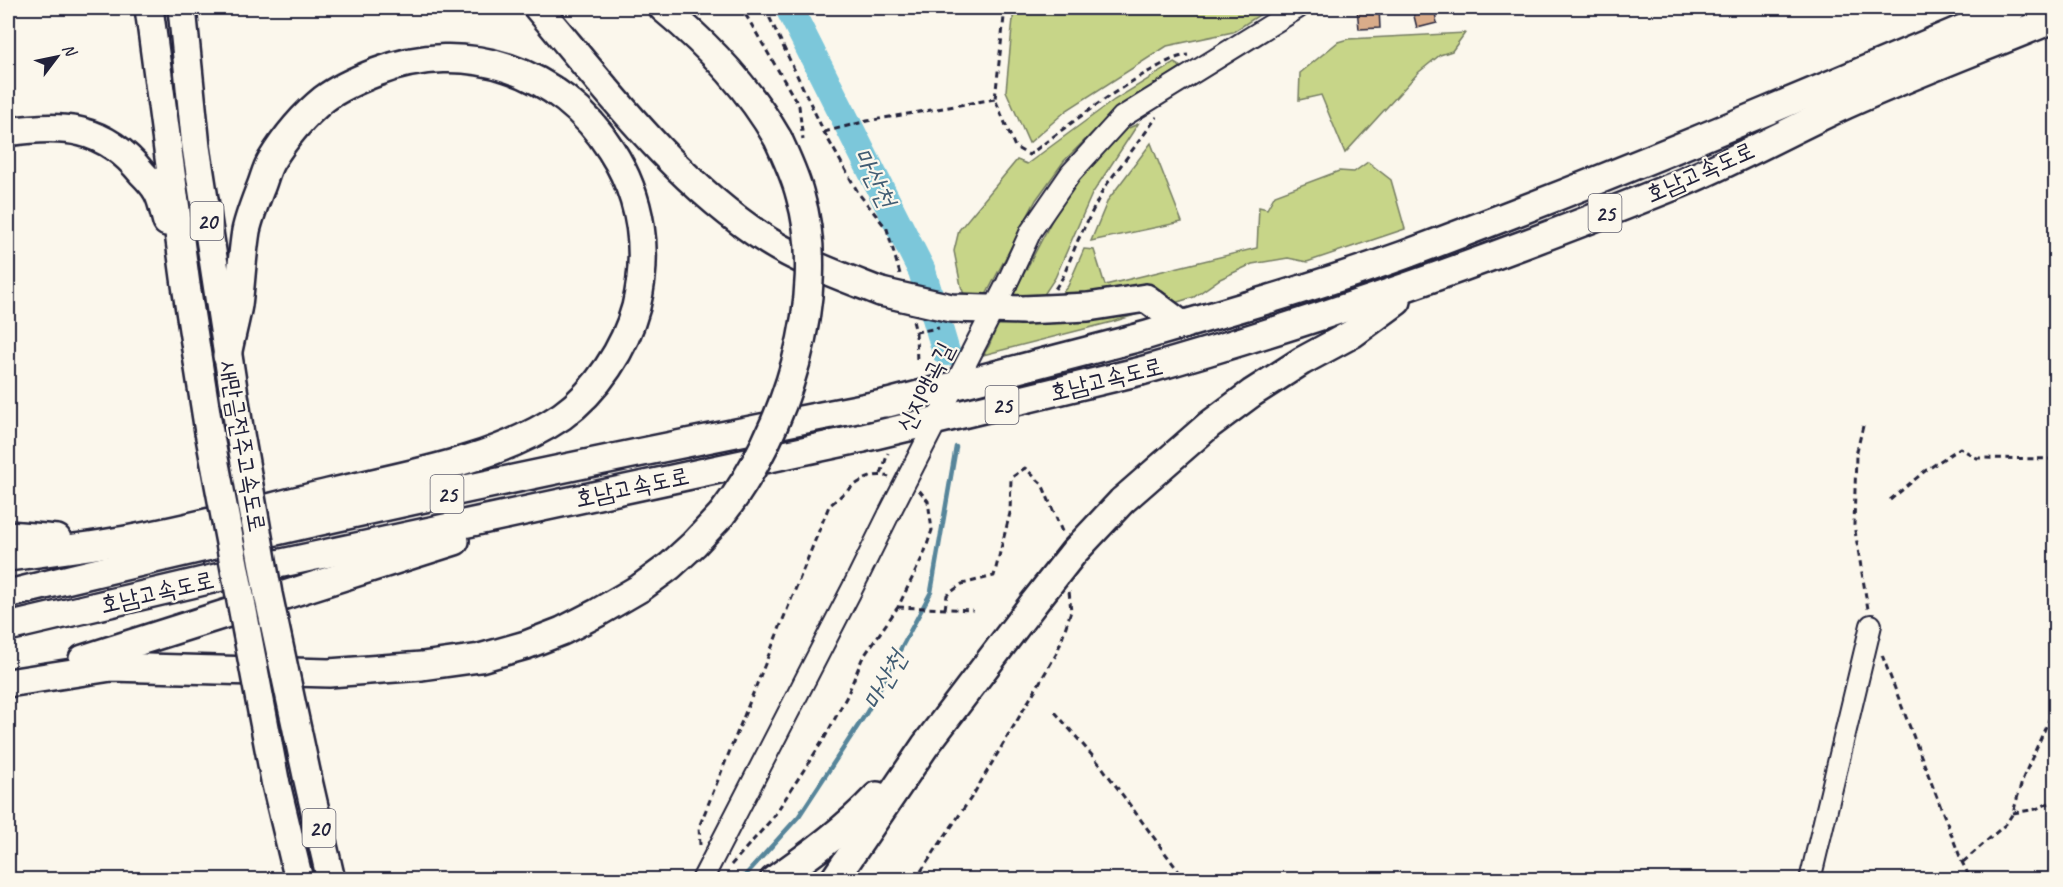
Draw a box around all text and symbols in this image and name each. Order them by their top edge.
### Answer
north arrow [27,27,87,87]
text: N [58,40,82,62]
street label: 호남고속도로 [1641,135,1759,209]
water label: 마산천 [846,142,905,215]
road number: 25 [1588,194,1622,232]
road number: 20 [190,202,224,240]
street label: 신지앵곡길 [890,337,960,437]
street label: 호남고속도로 [1046,350,1166,408]
street label: 새만금전주고속도로 [213,358,273,534]
road number: 25 [986,386,1018,424]
street label: 호남고속도로 [572,460,692,514]
road number: 25 [430,475,464,513]
street label: 호남고속도로 [97,564,217,620]
water label: 마산천 [855,642,916,716]
road number: 20 [302,809,336,847]

